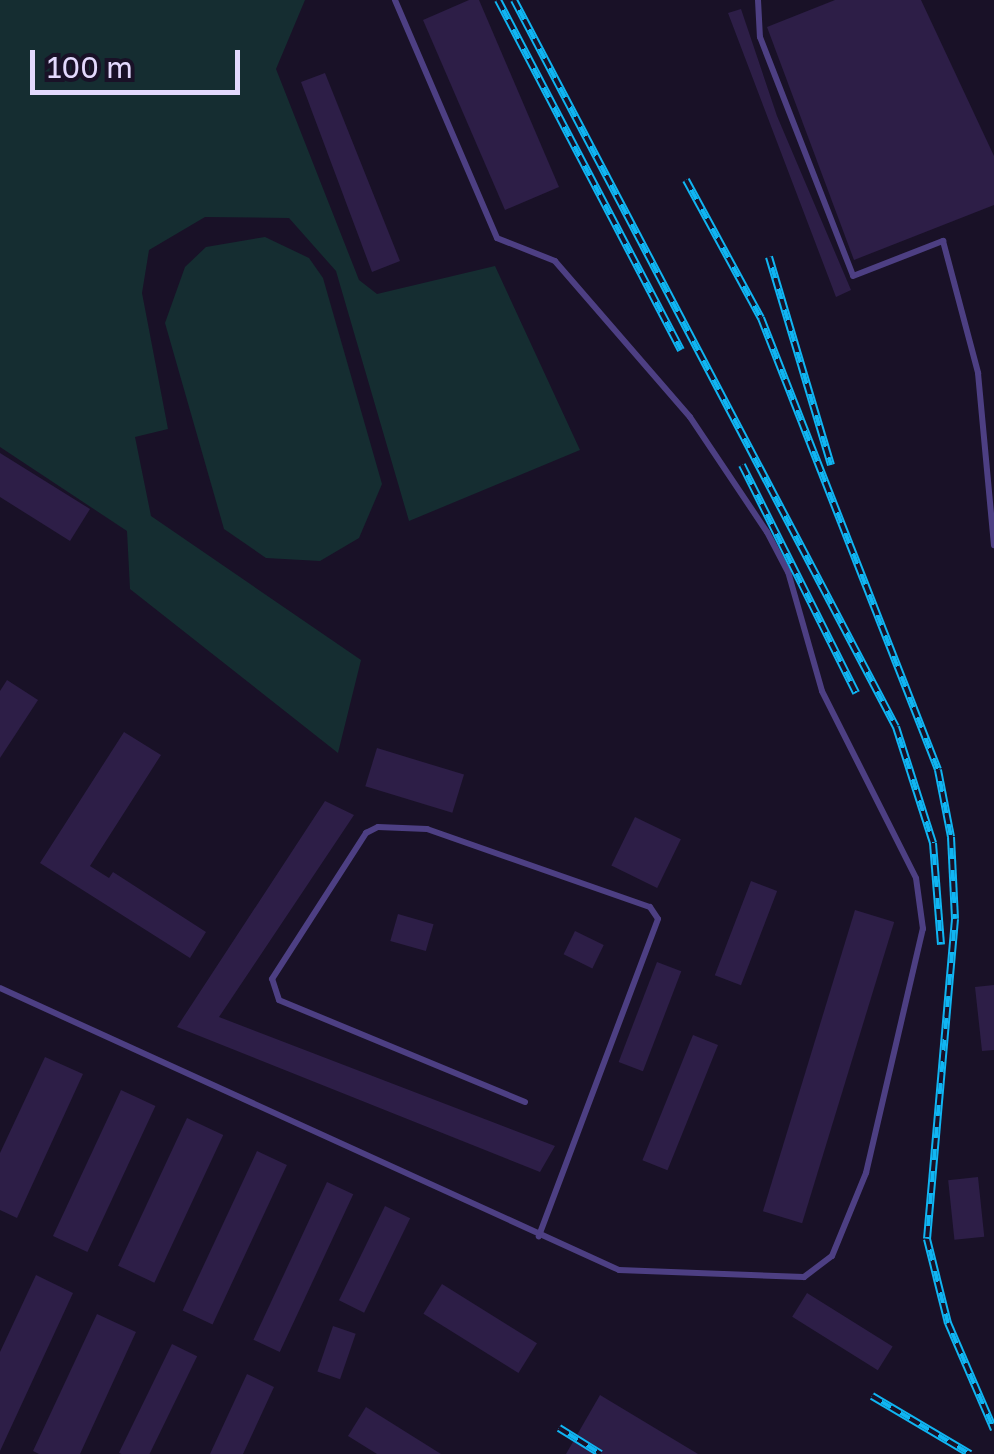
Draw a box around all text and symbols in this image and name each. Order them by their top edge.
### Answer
scale bar [35,30,245,92]
text: 100 m [47,49,133,85]

